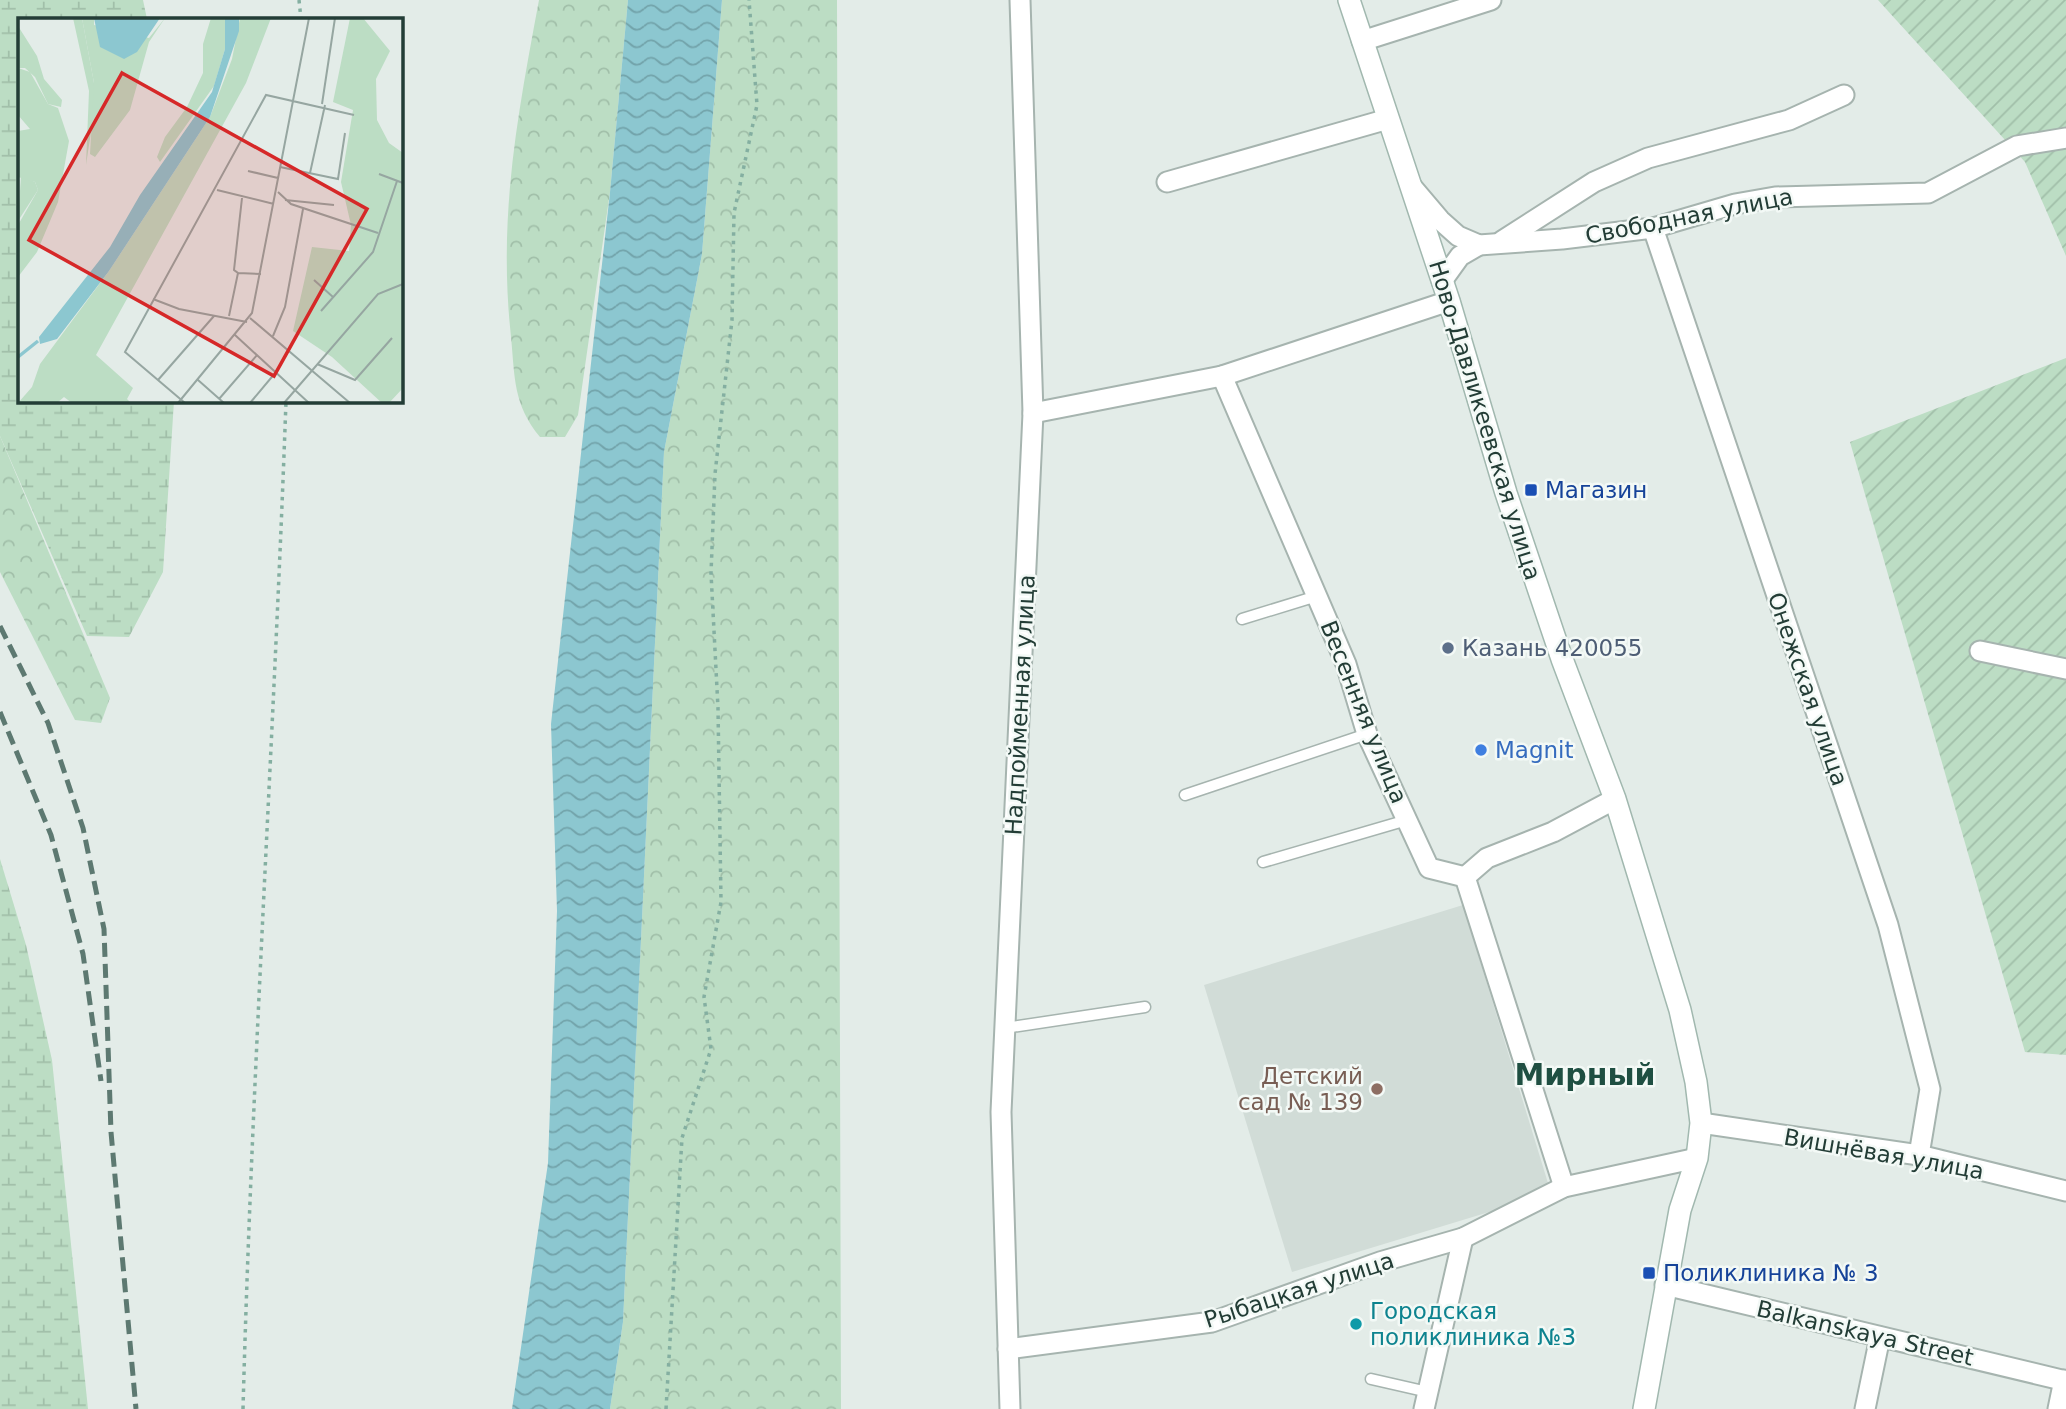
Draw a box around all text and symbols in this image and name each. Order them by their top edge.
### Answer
inset map [18,18,402,402]
street label: Свободная улица [1583,183,1795,249]
street label: Ново-Давликеевская улица [1424,257,1546,583]
place label: Магазин [1545,477,1647,503]
marker: Магазин [1523,482,1539,498]
street label: Надпойменная улица [1000,574,1040,836]
street label: Онежская улица [1763,589,1853,789]
street label: Весенняя улица [1315,617,1413,807]
place label: Казань 420055 [1462,635,1642,661]
marker: Казань 420055 [1440,640,1456,656]
place label: Magnit [1495,737,1574,763]
marker: Magnit [1473,742,1489,758]
district label: Мирный [1514,1057,1656,1092]
place label: Детский сад № 139 [1238,1063,1363,1115]
marker: Детский сад № 139 [1369,1081,1385,1097]
street label: Вишнёвая улица [1782,1124,1986,1184]
street label: Рыбацкая улица [1201,1247,1397,1333]
place label: Поликлиника № 3 [1663,1260,1879,1286]
marker: Поликлиника № 3 [1641,1265,1657,1281]
street label: Balkanskaya Street [1754,1295,1976,1371]
place label: Городская поликлиника №3 [1370,1298,1576,1350]
marker: Городская поликлиника №3 [1348,1316,1364,1332]

